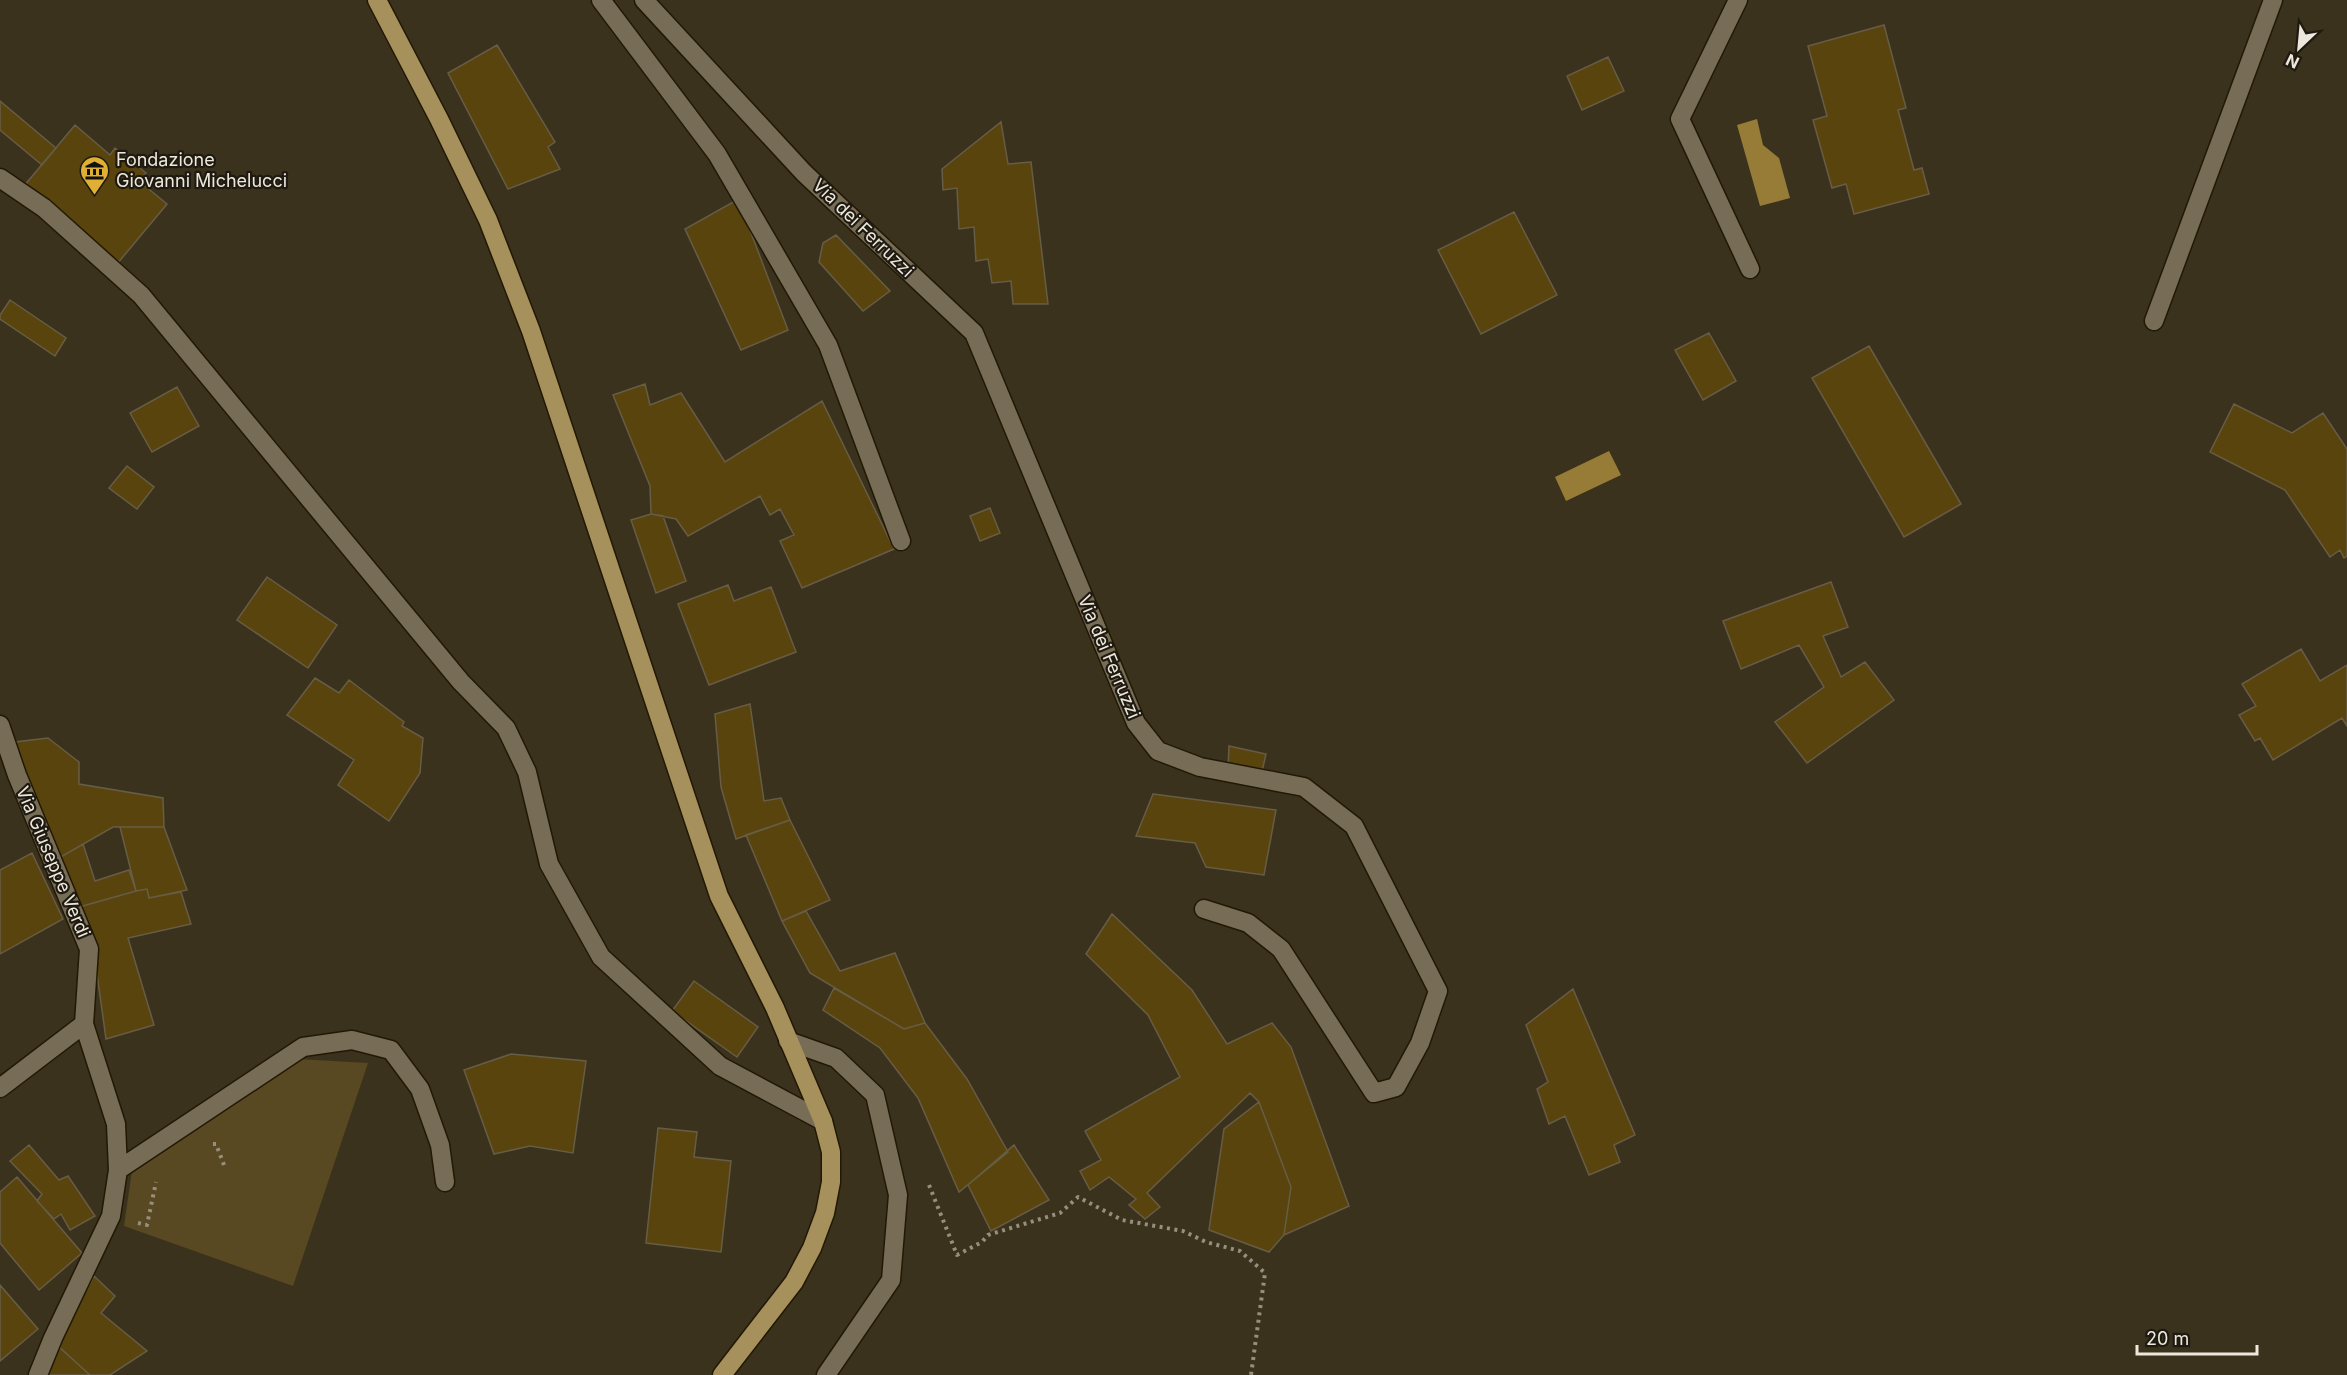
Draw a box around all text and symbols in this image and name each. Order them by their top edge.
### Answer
north arrow [2269,18,2329,78]
text: N [2283,50,2302,73]
place label: Fondazione Giovanni Michelucci [116,149,287,191]
museum icon: Fondazione Giovanni Michelucci [79,154,111,196]
street label: Via dei Ferruzzi [809,174,918,281]
street label: Via dei Ferruzzi [1074,592,1145,722]
street label: Via Giuseppe Verdi [12,783,95,940]
scale bar [2137,1318,2257,1356]
text: 20 m [2146,1328,2189,1349]

